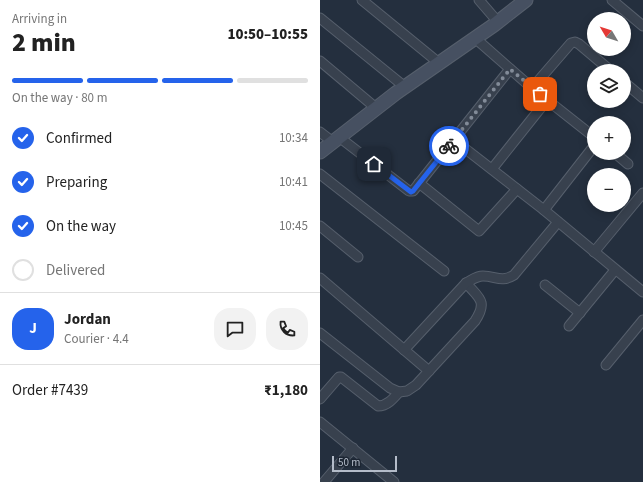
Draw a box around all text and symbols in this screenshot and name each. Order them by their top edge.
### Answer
text: Arriving in [12,10,67,28]
north arrow [587,12,631,56]
map controls [587,12,631,212]
text: 2 min [12,24,76,61]
text: 10:50–10:55 [227,24,308,45]
button: layers [587,64,631,108]
pin [523,77,557,111]
icon: bag [529,83,551,105]
text: On the way · 80 m [12,89,107,107]
button: + [587,116,631,160]
courier [429,126,469,166]
icon: check [12,127,34,149]
text: Confirmed [46,128,112,149]
text: 10:34 [279,129,308,147]
icon: bike [438,135,460,157]
pin [357,147,391,181]
icon: home [363,153,385,175]
button: − [587,168,631,212]
icon: check [12,171,34,193]
text: Preparing [46,172,107,193]
text: 10:41 [279,173,308,191]
icon: check [12,215,34,237]
text: On the way [46,216,116,237]
text: 10:45 [279,217,308,235]
text: Delivered [46,260,105,281]
button: chat [214,308,256,350]
button: phone [266,308,308,350]
text: Jordan [64,309,111,330]
text: J [29,318,37,339]
text: Courier · 4.4 [64,330,129,348]
text: Order #7439 [12,380,88,401]
text: ₹1,180 [264,380,308,401]
scale bar [332,454,397,473]
text: 50 m [338,455,360,470]

